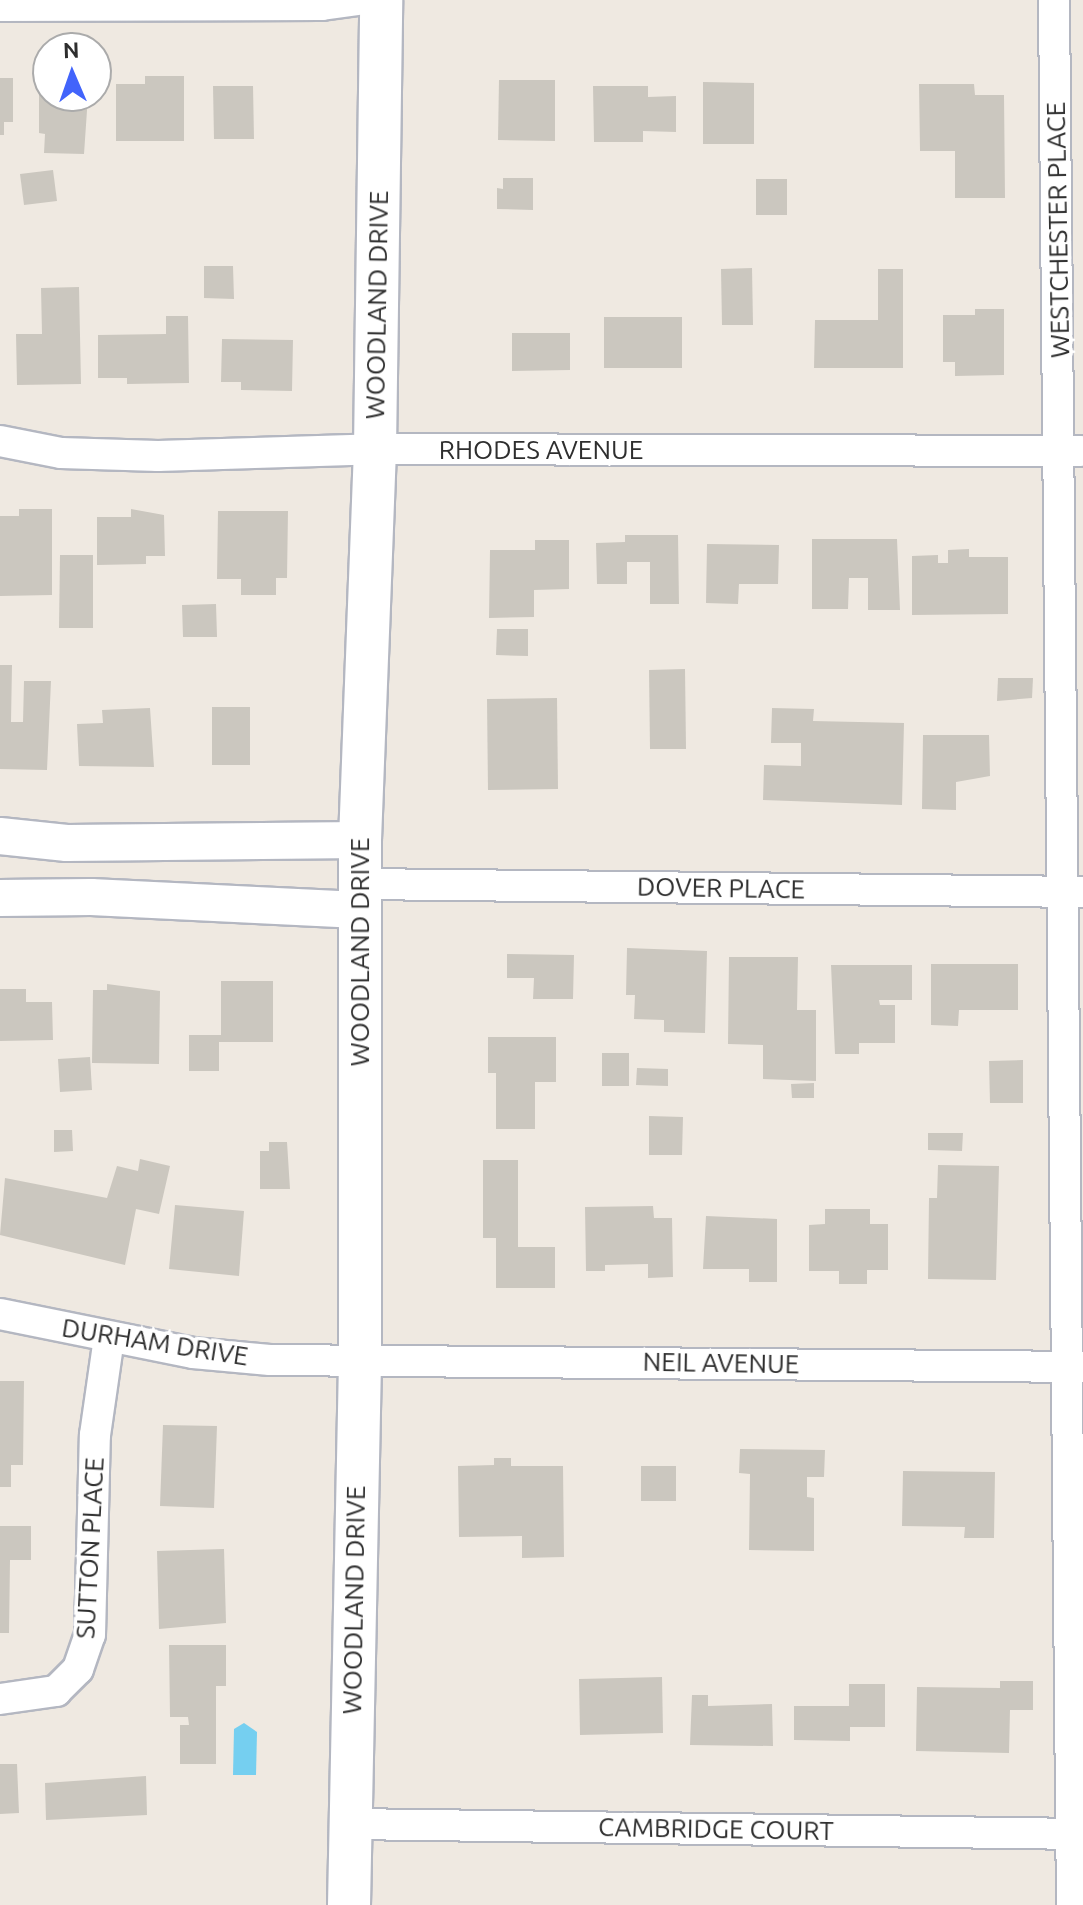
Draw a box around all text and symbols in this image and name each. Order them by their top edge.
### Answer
north arrow [32,32,112,112]
text: N [63,37,80,62]
street label: WESTCHESTER PLACE [1040,102,1076,358]
street label: WOODLAND DRIVE [359,190,395,420]
street label: RHODES AVENUE [439,434,643,466]
street label: WOODLAND DRIVE [344,838,376,1066]
street label: DOVER PLACE [637,871,805,905]
street label: DURHAM DRIVE [60,1312,250,1372]
street label: NEIL AVENUE [642,1346,800,1380]
street label: SUTTON PLACE [70,1456,110,1640]
street label: WOODLAND DRIVE [336,1485,372,1715]
street label: CAMBRIDGE COURT [598,1811,834,1847]

